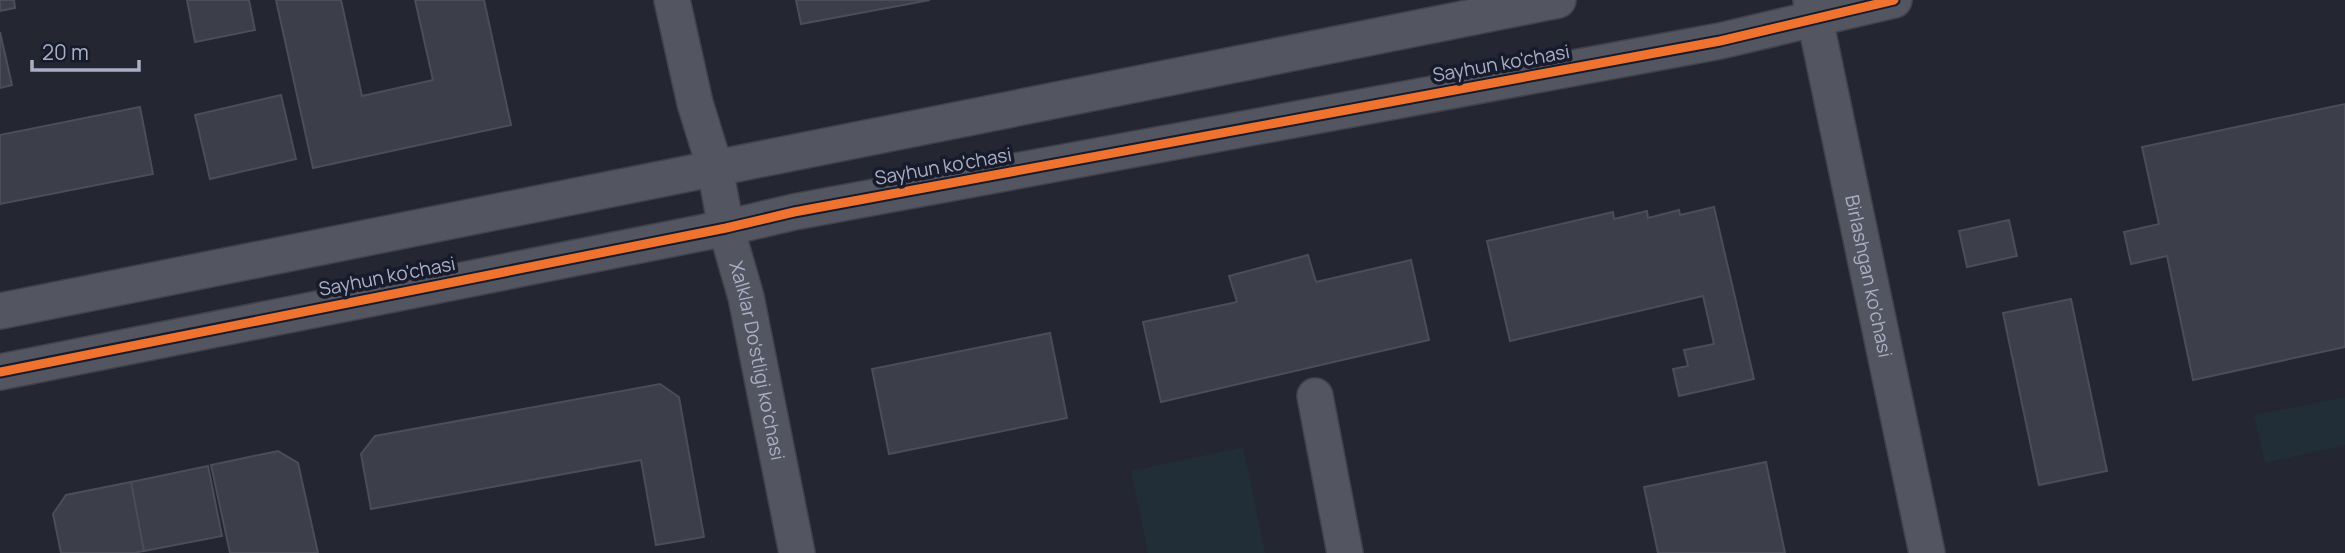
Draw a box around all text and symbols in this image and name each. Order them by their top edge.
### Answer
scale bar [32,28,138,72]
text: 20 m [42,38,89,66]
street label: Sayhun ko'chasi [1430,38,1572,88]
street label: Sayhun ko'chasi [872,141,1014,191]
street label: Birlashgan ko'chasi [1839,192,1899,360]
street label: Sayhun ko'chasi [316,250,458,302]
street label: Xalklar Do'stligi ko'chasi [723,258,791,462]

